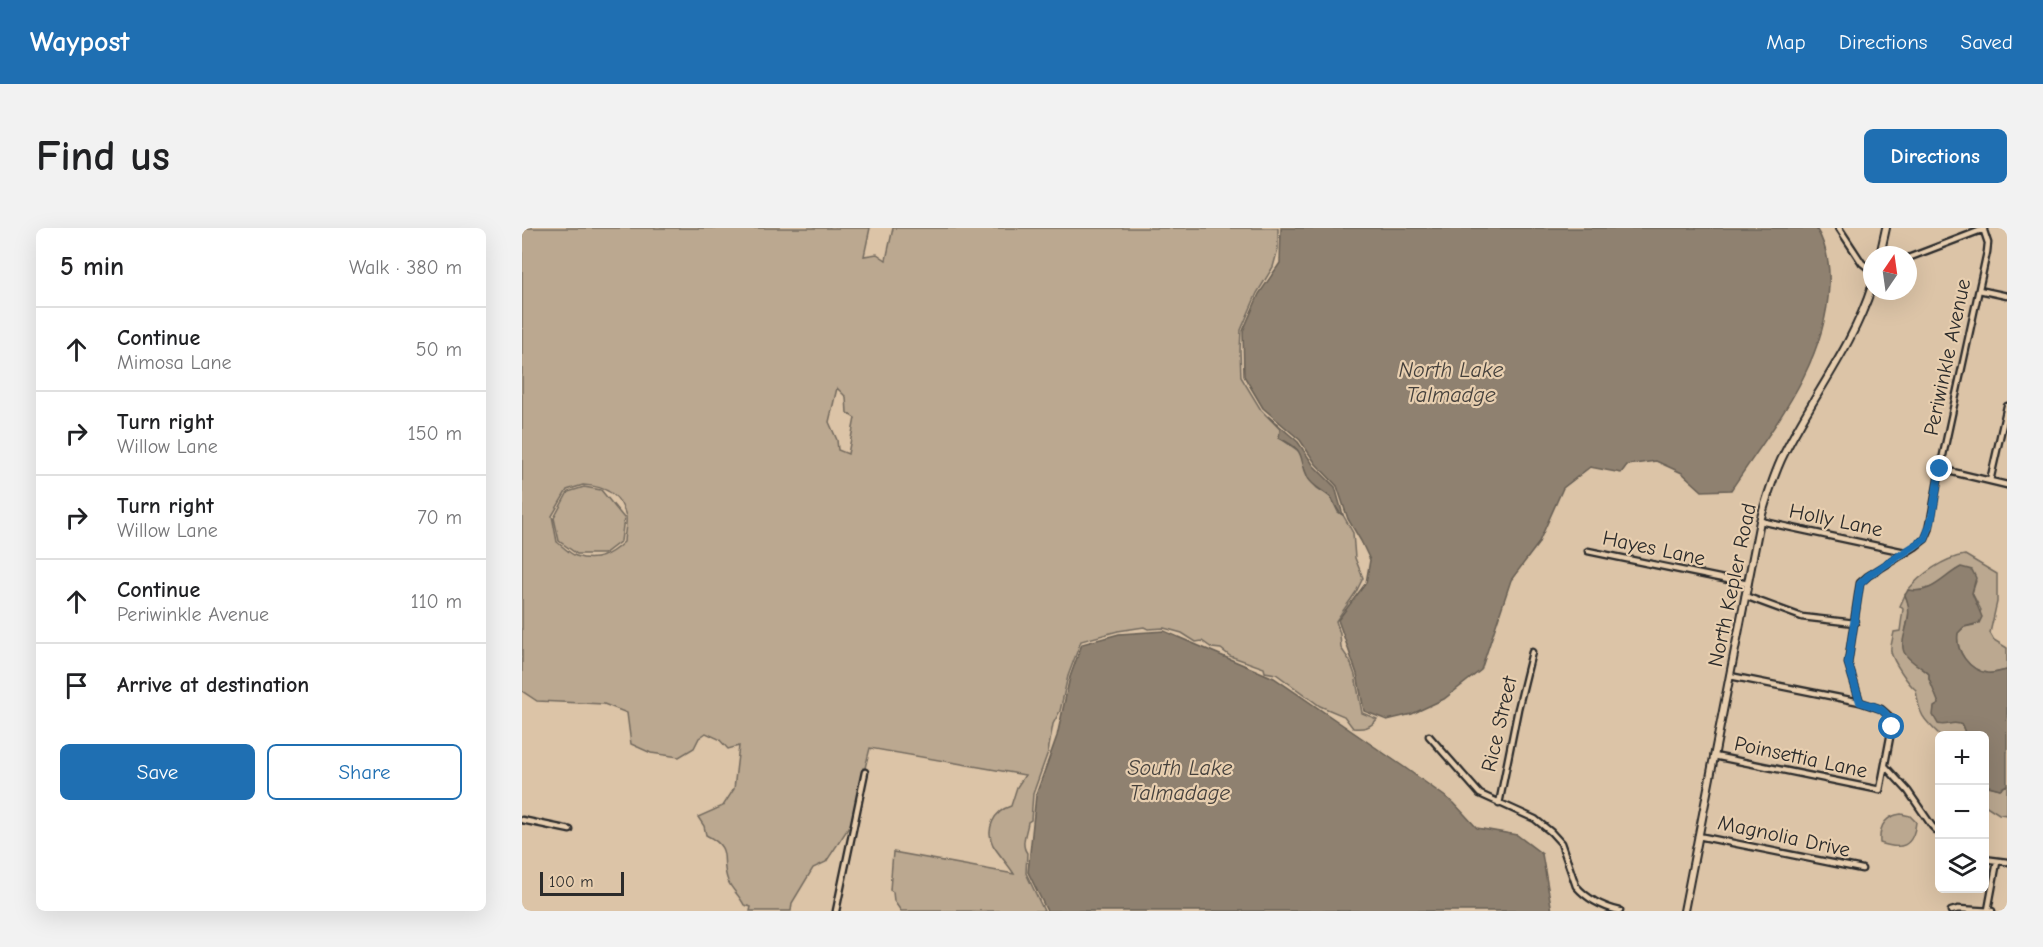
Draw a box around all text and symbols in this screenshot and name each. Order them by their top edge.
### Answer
text: Waypost [30,26,130,58]
text: Map [1766,30,1806,54]
text: Directions [1839,30,1928,54]
text: Saved [1961,30,2013,54]
button: Directions [1864,129,2007,183]
text: Find us [36,132,170,181]
north arrow [1863,246,1917,300]
text: 5 min [60,252,124,282]
text: Walk · 380 m [349,256,462,279]
street label: Periwinkle Avenue [1919,276,1975,438]
text: Continue [117,325,200,351]
icon: ahead [60,333,93,366]
text: 50 m [416,338,462,361]
text: Mimosa Lane [117,351,232,374]
water label: North Lake Talmadge [1399,357,1503,408]
text: Turn right [117,409,214,435]
icon: right [60,417,93,450]
text: 150 m [408,422,462,445]
text: Willow Lane [117,435,218,458]
route end [1926,455,1952,481]
text: Turn right [117,493,214,519]
street label: Holly Lane [1787,498,1885,542]
icon: right [60,501,93,534]
street label: North Kepler Road [1703,501,1761,669]
text: 70 m [417,506,462,529]
text: Willow Lane [117,519,218,542]
street label: Hayes Lane [1600,525,1708,571]
text: Continue [117,577,200,603]
icon: ahead [60,585,93,618]
text: 110 m [411,590,462,613]
text: Periwinkle Avenue [117,603,269,626]
icon: arrive [60,669,93,702]
text: Arrive at destination [117,672,309,698]
street label: Rice Street [1476,673,1522,774]
route start [1878,713,1904,739]
street label: Poinsettia Lane [1732,731,1870,783]
map controls [1935,731,1989,893]
button: + [1935,731,1989,785]
button: Save [60,744,255,800]
button: Share [267,744,462,800]
water label: South Lake Talmadage [1127,755,1233,806]
button: − [1935,785,1989,839]
street label: Magnolia Drive [1716,810,1852,862]
button: layers [1935,839,1989,893]
scale bar [540,869,624,896]
text: 100 m [549,873,593,891]

